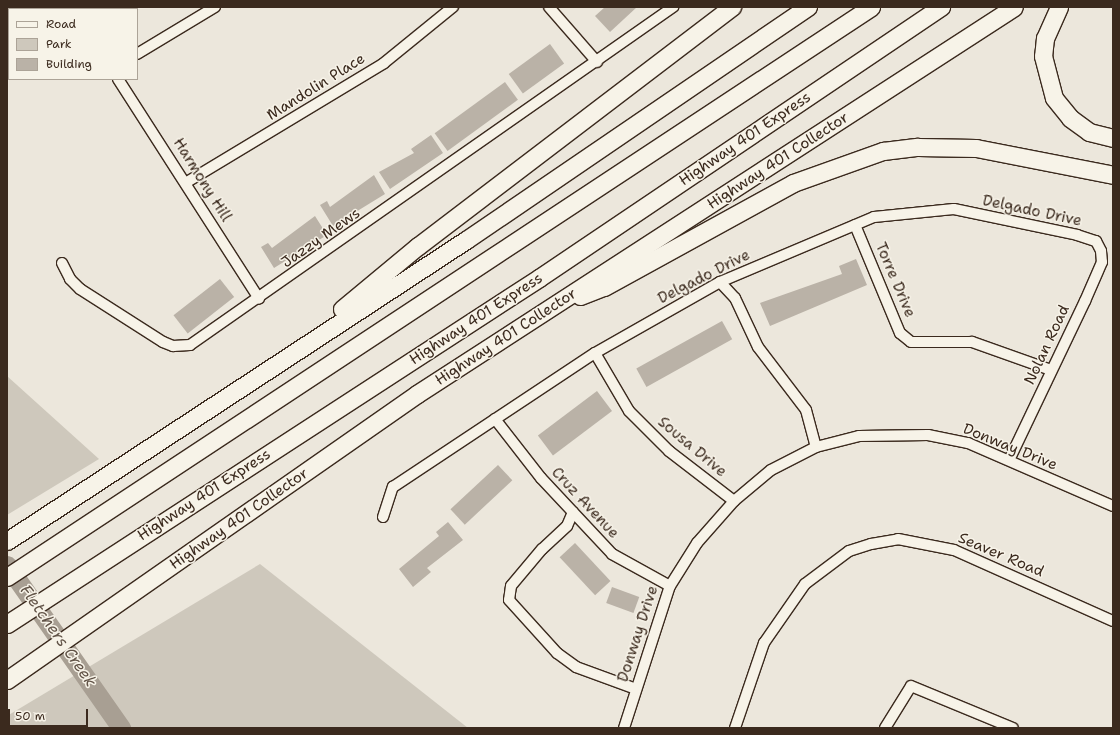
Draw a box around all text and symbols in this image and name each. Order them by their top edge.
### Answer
legend [8,8,138,80]
text: Road [46,16,76,32]
text: Park [46,36,72,52]
street label: Mandolin Place [264,50,368,124]
text: Building [46,56,92,72]
street label: Highway 401 Express [676,88,814,190]
street label: Highway 401 Collector [704,109,852,213]
street label: Harmony Hill [169,135,235,225]
street label: Delgado Drive [981,192,1083,230]
street label: Jazzy Mews [278,204,364,272]
street label: Torre Drive [871,240,919,320]
street label: Delgado Drive [655,246,753,308]
street label: Highway 401 Express [406,269,546,369]
street label: Highway 401 Collector [432,285,580,389]
street label: Nolan Road [1021,302,1073,388]
street label: Sousa Drive [654,413,730,481]
street label: Donway Drive [960,420,1060,474]
street label: Highway 401 Express [134,445,274,545]
street label: Highway 401 Collector [166,464,312,574]
street label: Cruz Avenue [547,464,623,542]
street label: Seaver Road [956,529,1046,581]
water label: Fletchers Creek [16,581,100,691]
street label: Donway Drive [614,584,662,684]
scale bar [10,701,90,727]
text: 50 m [15,708,45,724]

